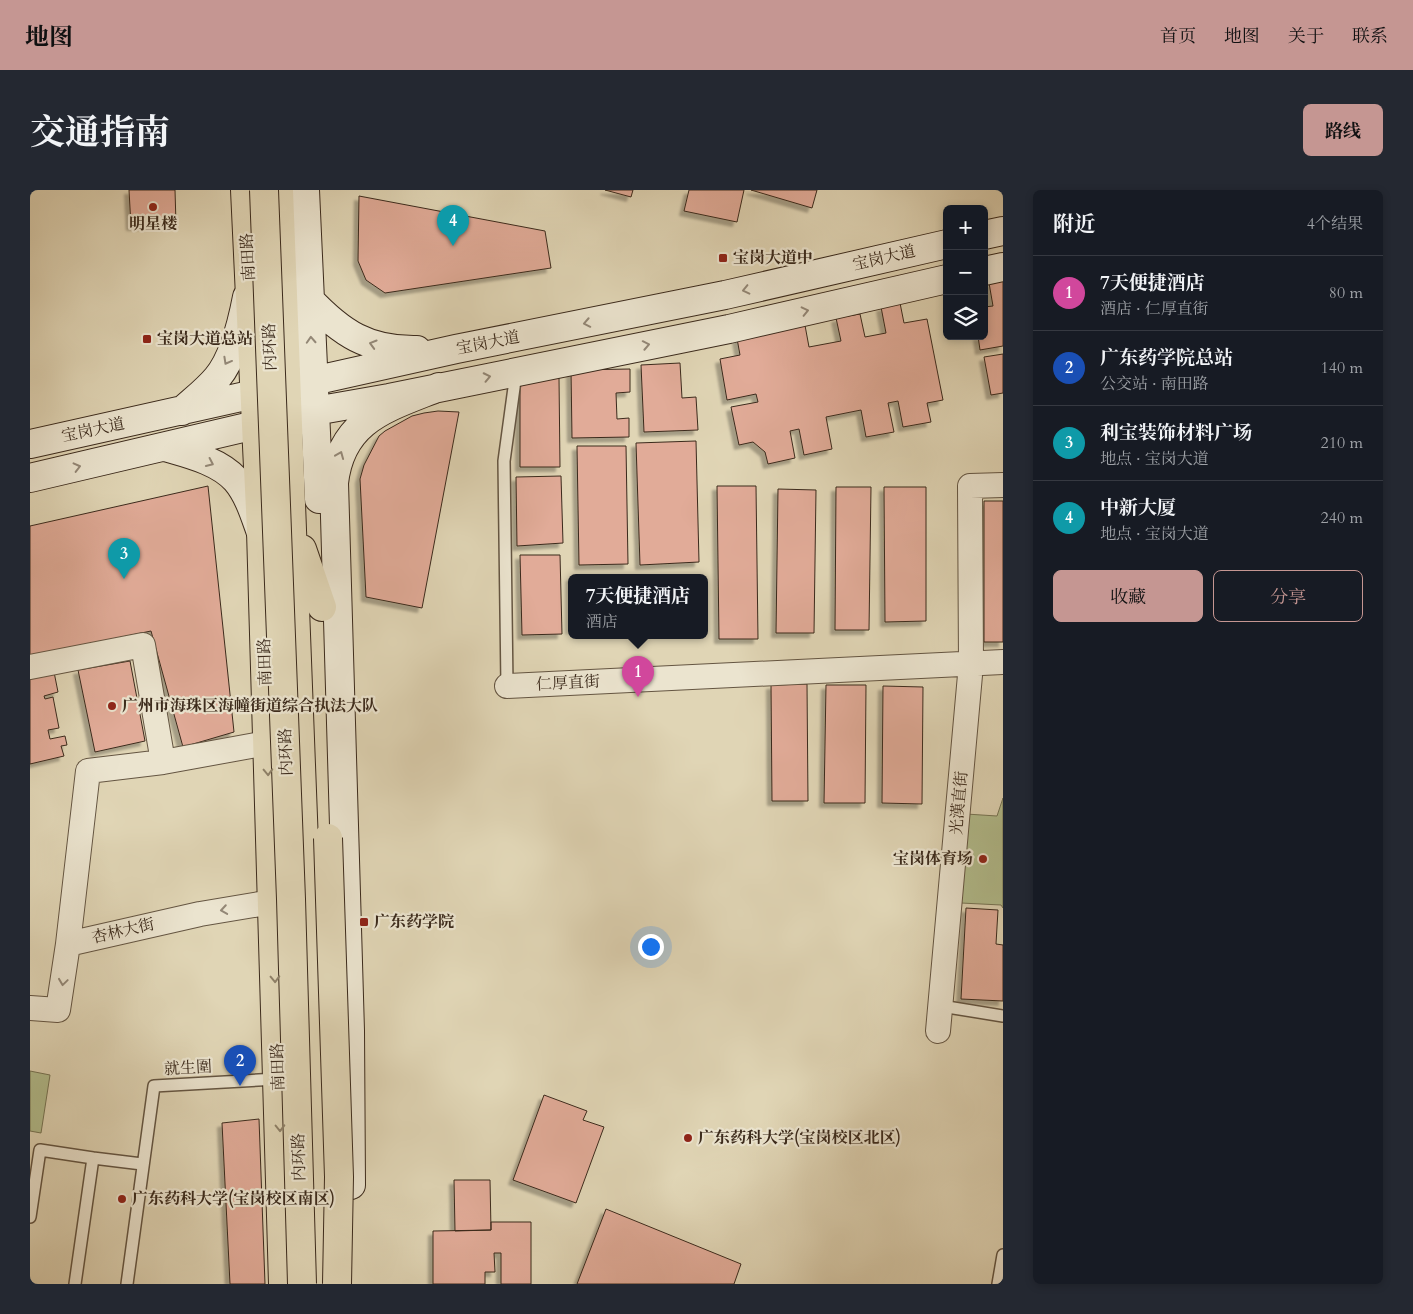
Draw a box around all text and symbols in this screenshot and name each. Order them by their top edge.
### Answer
text: 地图 [25,21,73,54]
text: 首页 [1160,24,1196,49]
text: 地图 [1224,24,1260,49]
text: 关于 [1288,24,1324,49]
text: 联系 [1352,24,1388,49]
button: 路线 [1303,104,1383,156]
text: 交通指南 [30,109,170,157]
marker: 明星楼 [147,201,159,213]
pin: 4 [437,205,469,246]
map controls [943,205,988,340]
button: + [943,205,988,250]
text: 附近 [1053,210,1095,239]
place label: 明星楼 [129,213,177,235]
text: 4个结果 [1307,213,1363,235]
street label: 南田路 [236,232,260,282]
street label: 宝岗大道 [850,240,918,276]
place label: 宝岗大道中 [733,247,813,269]
button: − [943,250,988,295]
marker: 宝岗大道中 [717,252,729,264]
text: 7天便捷酒店 [1100,270,1205,296]
text: 1 [1065,282,1073,304]
text: 80 m [1329,282,1363,304]
one-way arrow [741,284,750,295]
button: layers [943,295,988,340]
text: 酒店 · 仁厚直街 [1100,298,1209,320]
one-way arrow [801,307,810,317]
one-way arrow [582,318,591,328]
street label: 内环路 [258,323,282,371]
street label: 宝岗大道 [454,326,522,360]
place label: 宝岗大道总站 [157,328,253,350]
marker: 宝岗大道总站 [141,333,153,345]
one-way arrow [305,335,316,343]
one-way arrow [368,339,377,350]
one-way arrow [642,340,651,351]
text: 广东药学院总站 [1100,345,1233,371]
one-way arrow [223,356,233,365]
text: 2 [1065,357,1073,379]
text: 140 m [1321,357,1363,379]
one-way arrow [483,373,491,383]
text: 公交站 · 南田路 [1100,373,1209,395]
street label: 宝岗大道 [59,413,127,447]
text: 利宝装饰材料广场 [1100,420,1252,446]
text: 3 [1065,432,1073,454]
text: 210 m [1321,432,1363,454]
text: 地点 · 宝岗大道 [1100,448,1209,470]
one-way arrow [334,451,344,460]
one-way arrow [205,456,214,467]
one-way arrow [73,462,82,473]
text: 中新大厦 [1100,495,1176,521]
text: 4 [1065,507,1073,529]
text: 240 m [1321,507,1363,529]
text: 地点 · 宝岗大道 [1100,523,1209,545]
pin: 3 [108,538,140,579]
button: 收藏 [1053,570,1203,622]
button: 分享 [1213,570,1363,622]
popup [568,574,708,639]
text: 7天便捷酒店 [586,583,690,609]
text: 酒店 [586,611,618,633]
street label: 南田路 [253,638,277,686]
pin: 1 [622,656,654,697]
street label: 仁厚直街 [535,670,601,696]
place label: 广州市海珠区海幢街道综合执法大队 [122,695,378,717]
marker: 广州市海珠区海幢街道综合执法大队 [106,700,118,712]
street label: 内环路 [274,728,298,776]
one-way arrow [263,769,273,777]
street label: 光漢直街 [945,770,973,836]
place label: 宝岗体育场 [893,848,973,870]
marker: 宝岗体育场 [977,853,989,865]
one-way arrow [219,904,227,915]
place label: 广东药学院 [374,911,454,933]
street label: 杏林大街 [89,913,157,949]
marker: 广东药学院 [358,916,370,928]
your location [638,934,664,960]
one-way arrow [269,975,280,983]
one-way arrow [58,978,68,986]
street label: 南田路 [266,1043,290,1091]
pin: 2 [224,1045,256,1086]
street label: 就生圍 [163,1056,213,1080]
one-way arrow [274,1124,285,1132]
place label: 广东药科大学(宝岗校区北区) [698,1127,901,1149]
marker: 广东药科大学(宝岗校区北区) [682,1132,694,1144]
street label: 内环路 [288,1133,310,1181]
place label: 广东药科大学(宝岗校区南区) [132,1188,335,1210]
marker: 广东药科大学(宝岗校区南区) [116,1193,128,1205]

